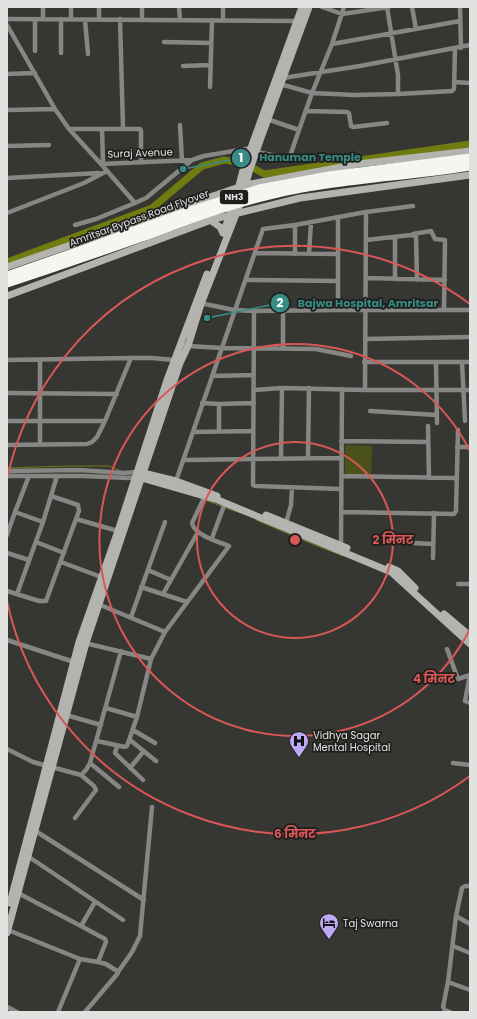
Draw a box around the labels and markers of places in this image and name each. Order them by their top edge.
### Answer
callout: Hanuman Temple [231,146,369,169]
callout: Bajwa Hospital, Amritsar [270,292,446,315]
centre of rings [288,533,302,547]
place label: Vidhya Sagar Mental Hospital [313,728,390,755]
hospital icon: Vidhya Sagar Mental Hospital [288,730,310,758]
hotel icon: Taj Swarna [318,912,340,940]
place label: Taj Swarna [343,916,398,931]

